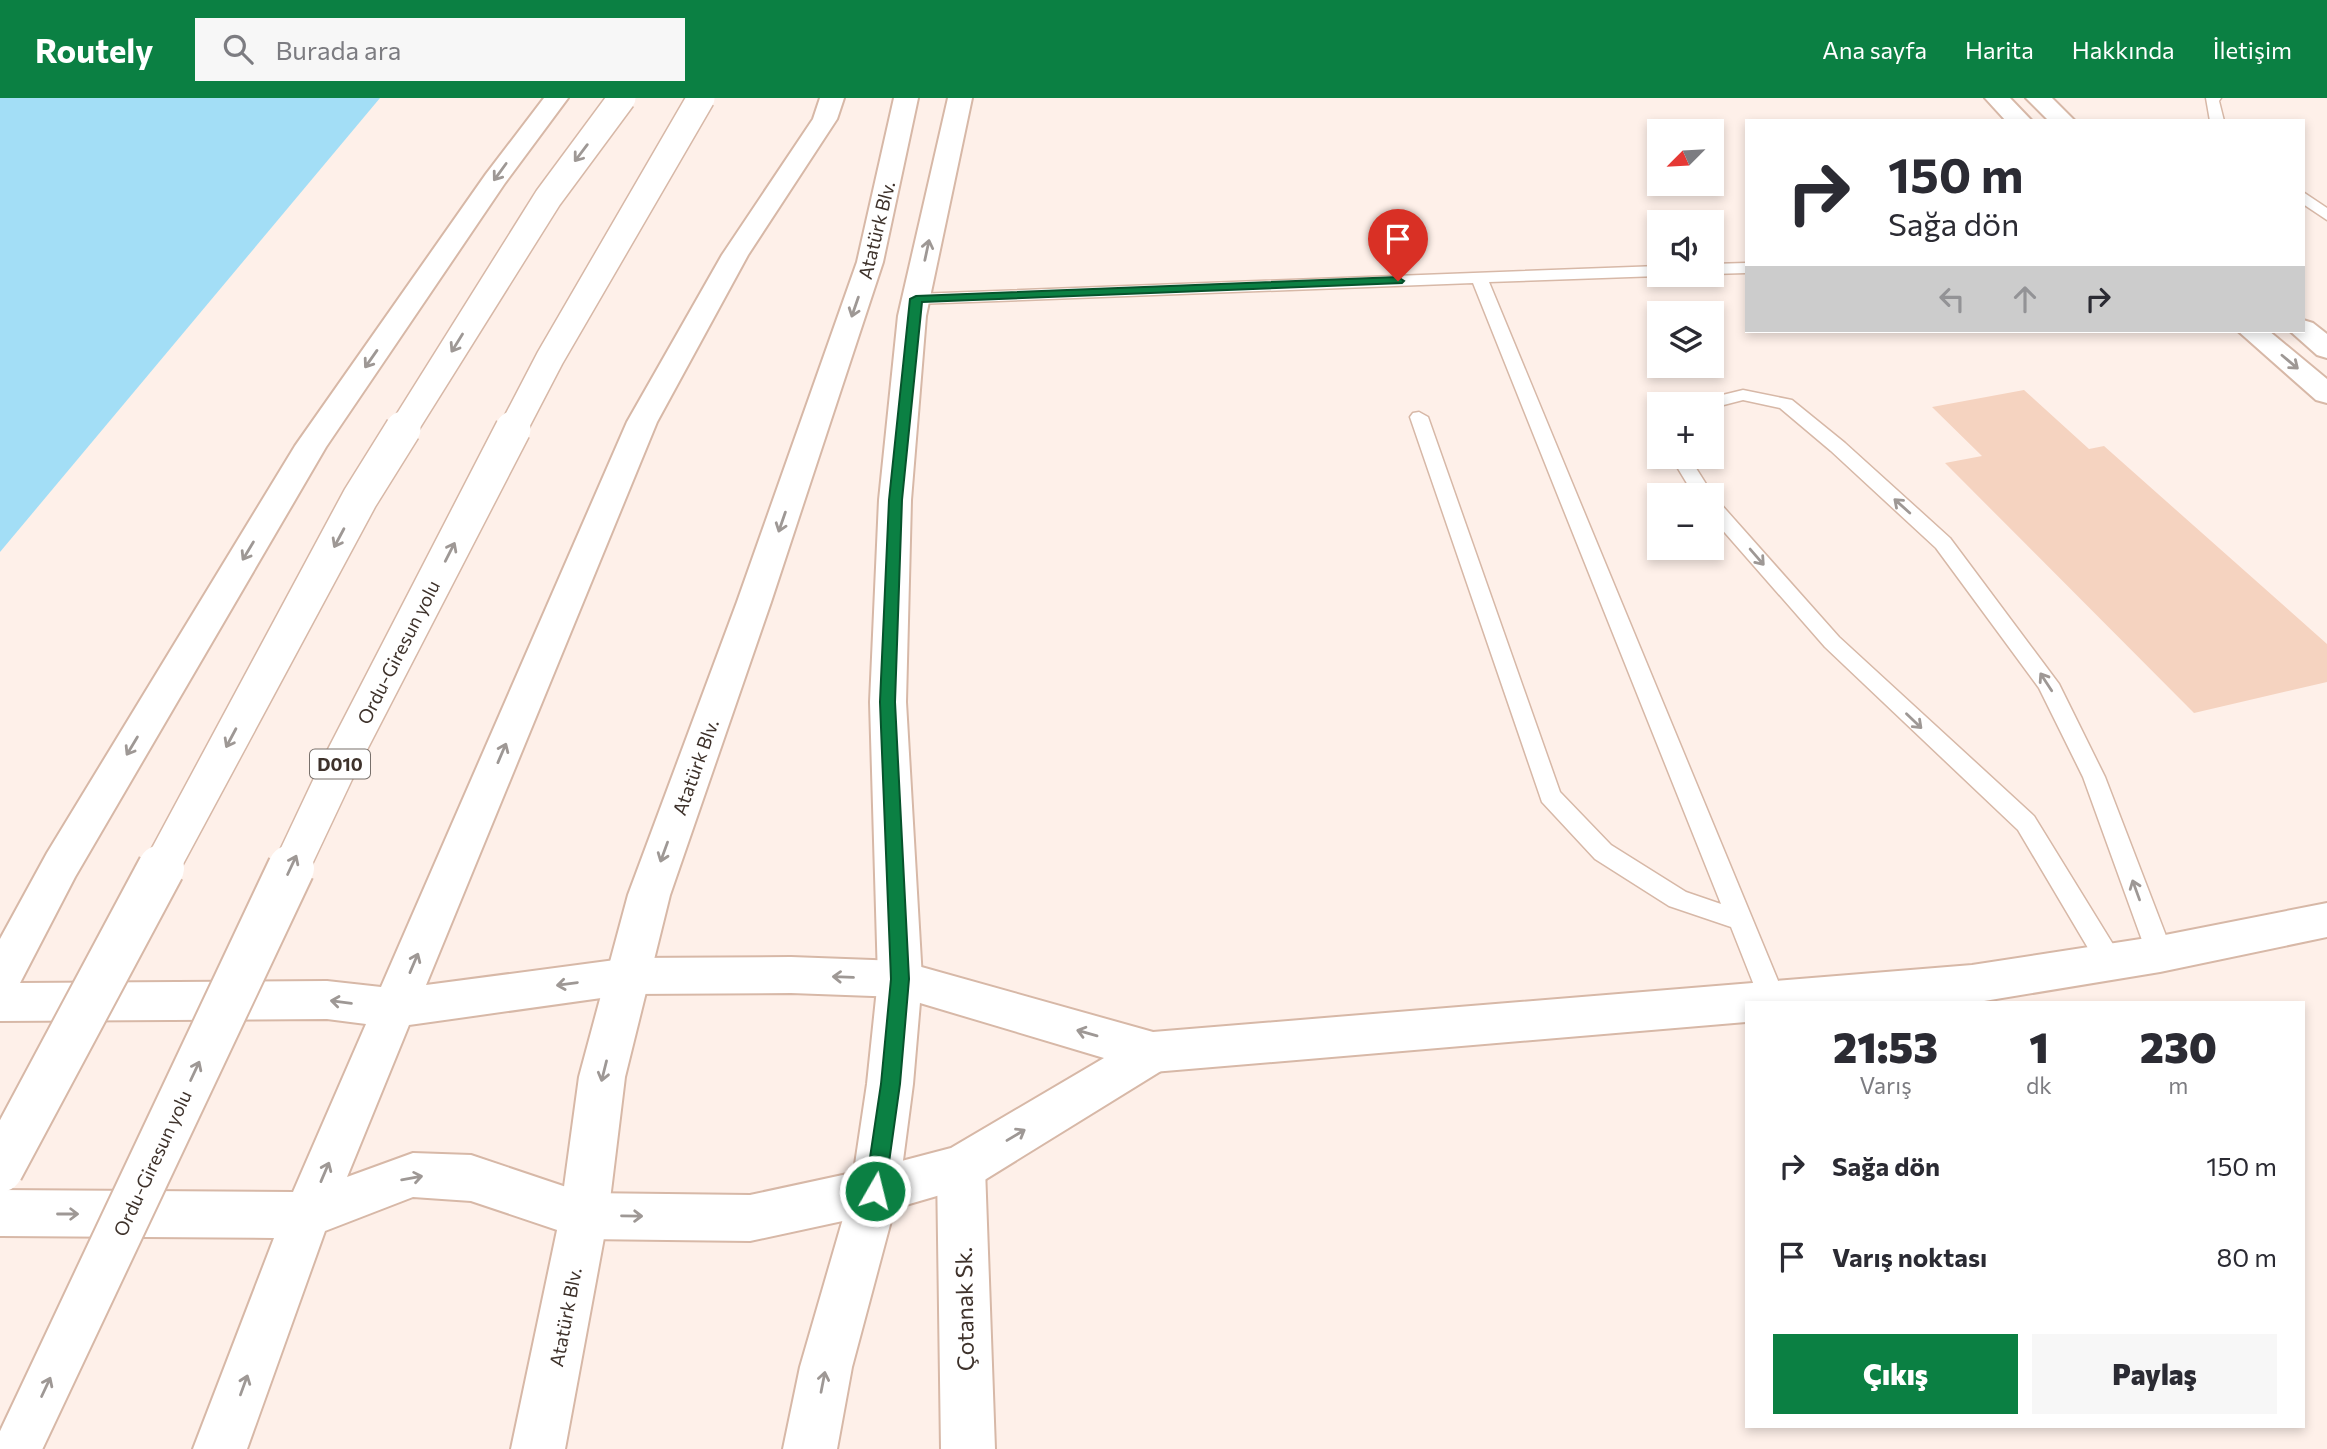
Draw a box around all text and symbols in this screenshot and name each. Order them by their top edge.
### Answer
search box [195,18,685,81]
text: Routely [35,29,153,70]
icon: search [219,30,257,68]
text: Burada ara [275,34,401,65]
text: Ana sayfa [1822,35,1927,64]
text: Harita [1965,35,2034,64]
text: Hakkında [2072,35,2175,64]
text: İletişim [2213,35,2292,64]
north arrow [1647,119,1724,196]
map controls [1647,119,1724,560]
one-way arrow [574,143,588,162]
text: 150 m [1888,143,2023,203]
icon: right [1773,147,1864,238]
one-way arrow [493,162,508,181]
street label: Atatürk Blv. [853,178,899,282]
text: Sağa dön [1888,203,2019,243]
pin [1368,209,1428,281]
button: sound [1647,210,1724,287]
icon: arrive [1379,220,1417,258]
one-way arrow [921,239,934,262]
icon: left [1933,280,1971,318]
icon: ahead [2006,280,2044,318]
icon: right [2079,280,2117,318]
one-way arrow [848,296,861,318]
button: layers [1647,301,1724,378]
one-way arrow [450,333,464,353]
one-way arrow [364,349,378,368]
one-way arrow [2280,355,2298,370]
button: + [1647,392,1724,469]
button: − [1647,483,1724,560]
one-way arrow [1894,498,1912,514]
one-way arrow [775,511,787,533]
one-way arrow [332,527,345,548]
one-way arrow [241,540,255,560]
one-way arrow [443,542,457,563]
one-way arrow [1748,548,1765,565]
street label: Ordu-Giresun yolu [352,576,444,728]
one-way arrow [2038,673,2053,692]
one-way arrow [1905,712,1922,729]
street label: Atatürk Blv. [667,716,723,818]
one-way arrow [224,727,238,748]
one-way arrow [124,736,138,756]
one-way arrow [496,743,509,765]
road number: D010 [310,750,370,778]
one-way arrow [657,841,670,863]
one-way arrow [286,855,300,876]
one-way arrow [2129,880,2141,902]
one-way arrow [408,953,421,974]
one-way arrow [832,970,855,984]
one-way arrow [556,978,579,991]
one-way arrow [331,996,353,1009]
text: 21:53 [1833,1020,1938,1072]
text: 1 [2029,1020,2049,1072]
text: 230 [2140,1020,2217,1072]
one-way arrow [1076,1025,1098,1038]
one-way arrow [597,1059,610,1082]
one-way arrow [190,1060,203,1081]
text: Varış [1859,1071,1912,1099]
text: dk [2026,1071,2052,1099]
text: m [2168,1071,2188,1099]
street label: Ordu-Giresun yolu [108,1086,196,1240]
one-way arrow [1006,1127,1025,1142]
icon: right [1773,1147,1811,1185]
text: Sağa dön [1832,1150,1940,1181]
text: 150 m [2206,1150,2277,1181]
position arrow [838,1154,912,1228]
one-way arrow [319,1162,332,1184]
one-way arrow [400,1170,422,1183]
one-way arrow [56,1207,79,1221]
one-way arrow [621,1210,644,1223]
icon: arrive [1773,1238,1811,1276]
text: Varış noktası [1832,1241,1987,1272]
text: 80 m [2217,1241,2277,1272]
street label: Çotanak Sk. [949,1247,979,1371]
street label: Atatürk Blv. [544,1266,586,1368]
button: Çıkış [1773,1334,2018,1414]
button: Paylaş [2032,1334,2277,1414]
one-way arrow [816,1371,830,1394]
one-way arrow [239,1374,251,1396]
one-way arrow [40,1377,54,1398]

